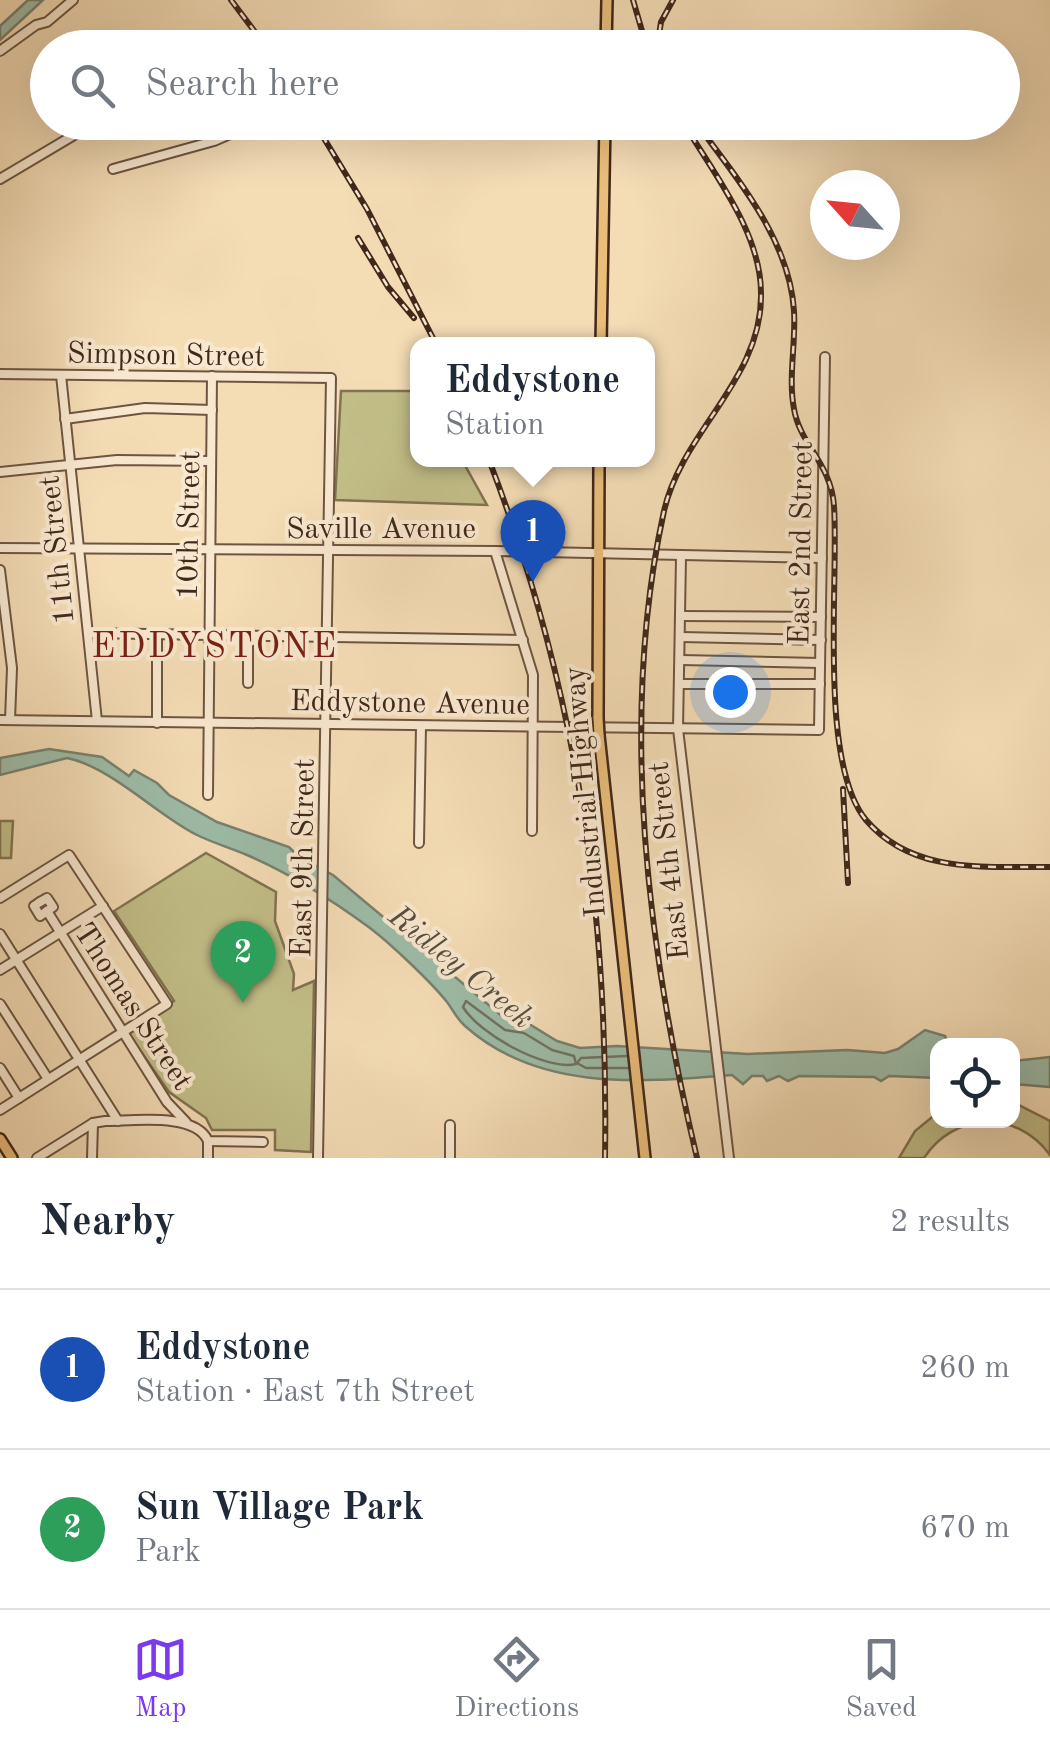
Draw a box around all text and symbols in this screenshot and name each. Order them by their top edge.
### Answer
search box [30,30,1020,140]
icon: search [65,58,120,113]
text: Search here [145,66,340,104]
north arrow [810,170,900,260]
popup [410,337,655,467]
street label: Simpson Street [67,339,265,373]
text: Eddystone [445,363,620,401]
text: Station [445,410,545,442]
street label: East 2nd Street [785,440,819,646]
street label: 10th Street [174,450,206,600]
street label: 11th Street [35,474,81,626]
pin: 1 [500,500,566,582]
street label: Saville Avenue [286,515,476,545]
district label: EDDYSTONE [91,630,339,665]
street label: Industrial Highway [560,665,612,919]
your location [705,667,756,718]
street label: Eddystone Avenue [290,687,530,721]
street label: East 9th Street [287,758,321,958]
street label: East 4th Street [645,760,695,962]
water label: Ridley Creek [381,900,538,1036]
street label: Thomas Street [67,918,197,1096]
pin: 2 [210,920,276,1003]
map controls [930,1038,1020,1128]
button: locate [930,1038,1020,1128]
text: Nearby [40,1202,176,1244]
text: 2 results [890,1207,1010,1239]
text: Eddystone [135,1330,310,1368]
text: 1 [63,1353,82,1385]
text: 260 m [920,1353,1010,1385]
text: Station · East 7th Street [135,1377,475,1409]
text: Sun Village Park [135,1490,424,1528]
text: 2 [63,1513,82,1545]
text: 670 m [920,1513,1010,1545]
text: Park [135,1537,201,1569]
tab: Map [133,1632,188,1727]
tab: Directions [455,1632,579,1727]
tab: Saved [845,1632,917,1727]

